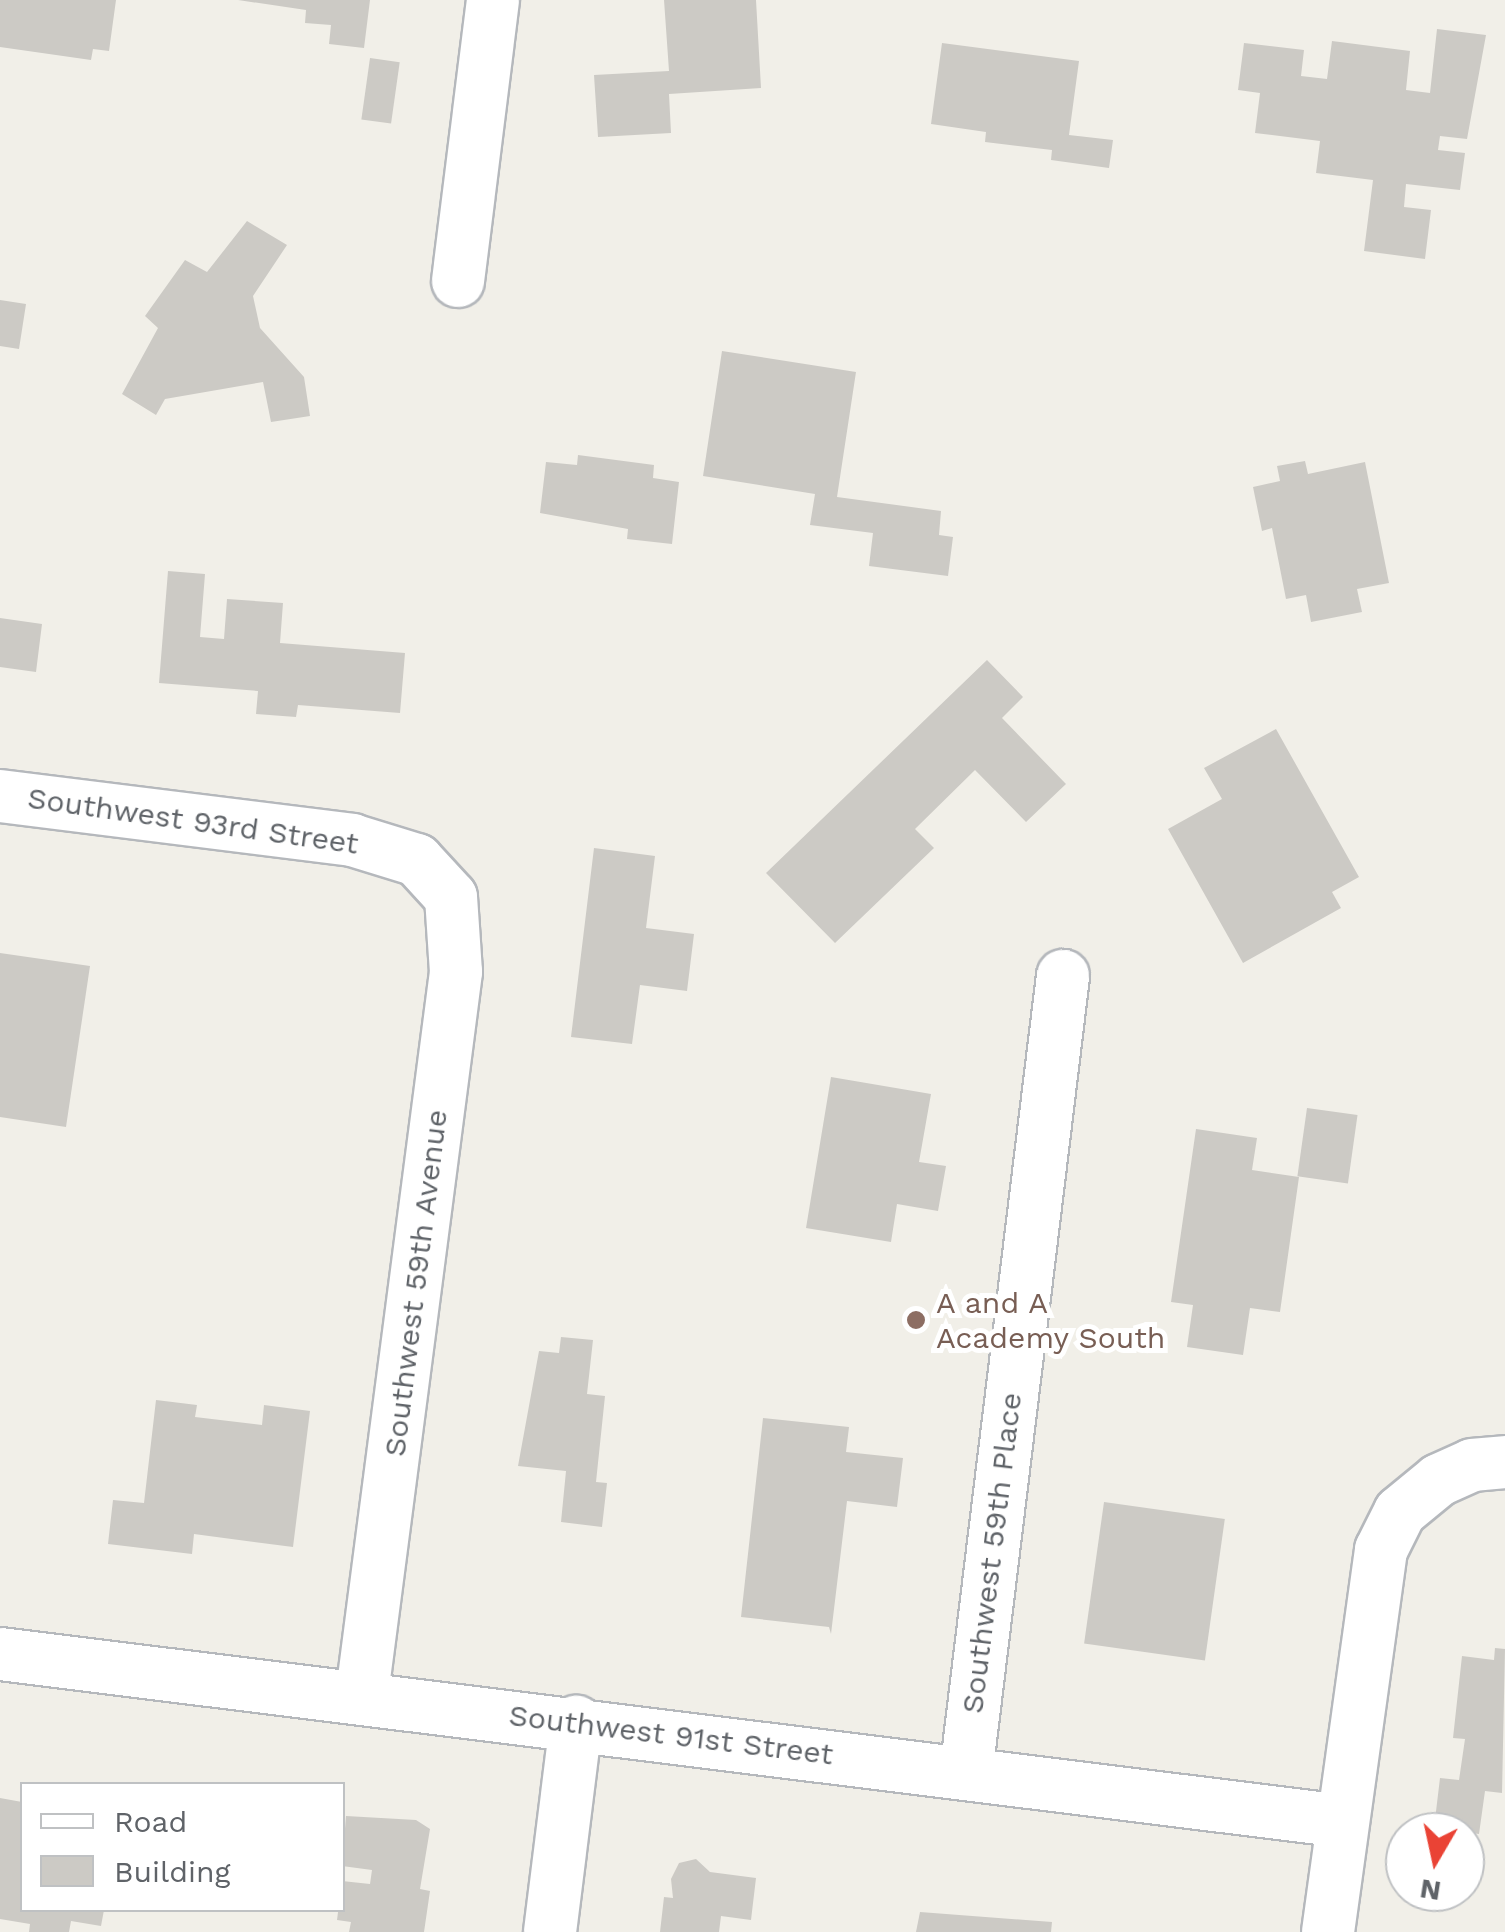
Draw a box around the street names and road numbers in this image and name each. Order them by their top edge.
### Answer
street label: Southwest 93rd Street [25,780,361,862]
street label: Southwest 59th Avenue [377,1107,455,1459]
street label: Southwest 59th Place [954,1390,1030,1716]
street label: Southwest 91st Street [507,1697,835,1773]

